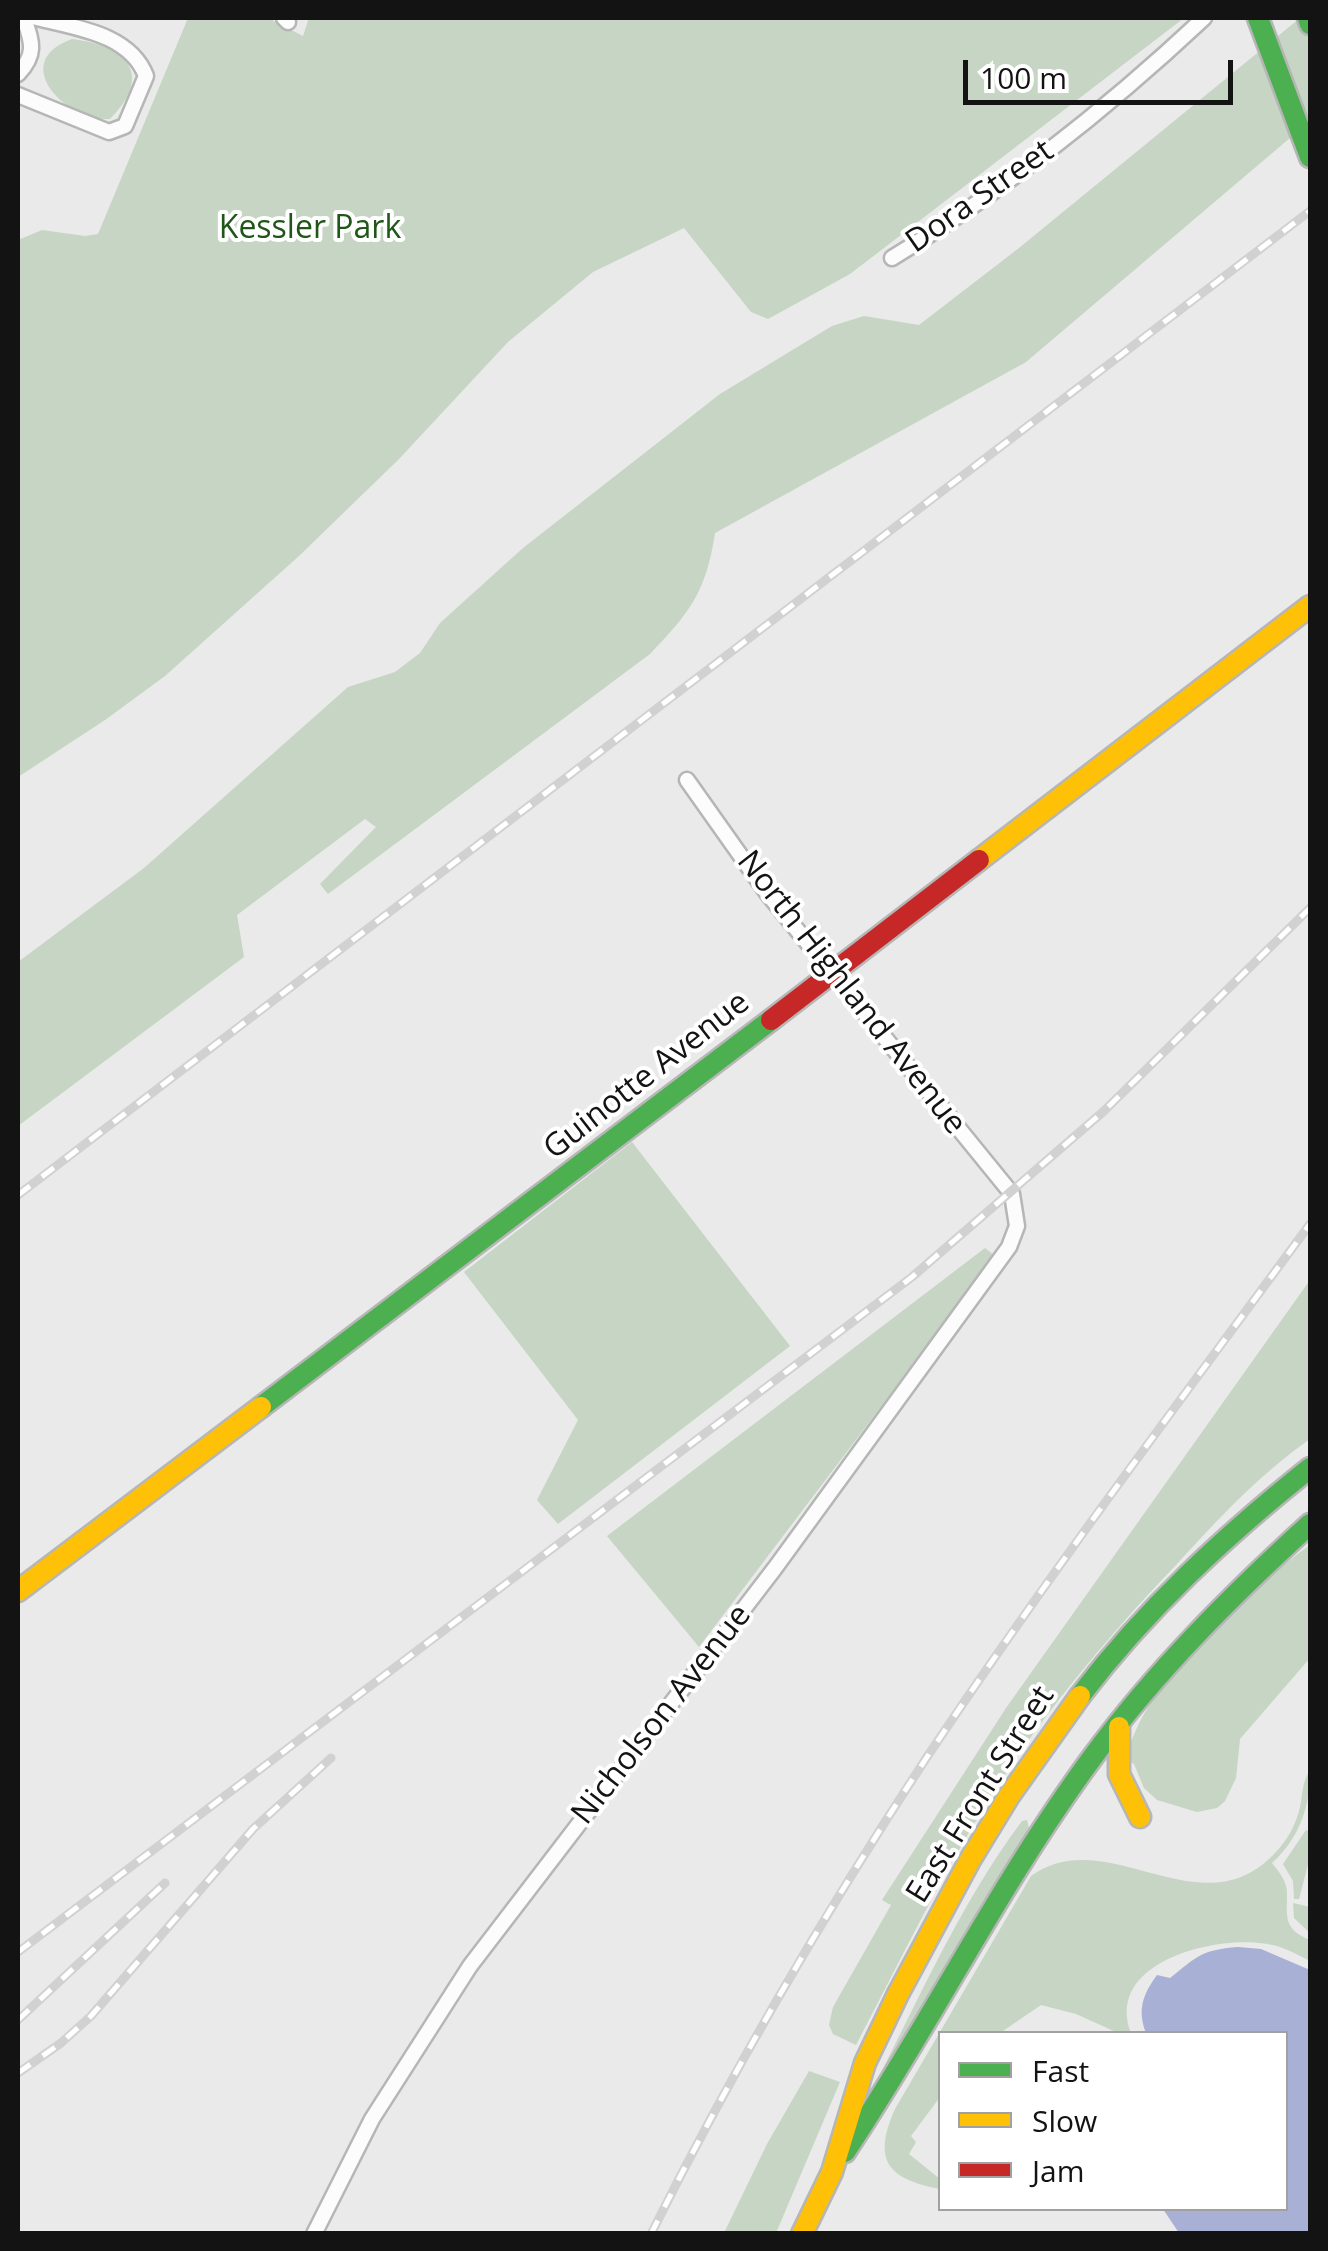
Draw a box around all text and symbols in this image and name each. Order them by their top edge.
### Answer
scale bar [968,40,1238,102]
text: 100 m [980,57,1067,98]
street label: Dora Street [899,132,1061,262]
park label: Kessler Park [219,210,401,248]
street label: North Highland Avenue [728,844,974,1142]
street label: Guinotte Avenue [537,984,757,1168]
street label: Nicholson Avenue [564,1597,760,1833]
street label: East Front Street [899,1680,1063,1910]
legend [938,2031,1288,2211]
text: Fast [1032,2050,1089,2091]
text: Slow [1032,2100,1097,2141]
text: Jam [1032,2150,1085,2191]

